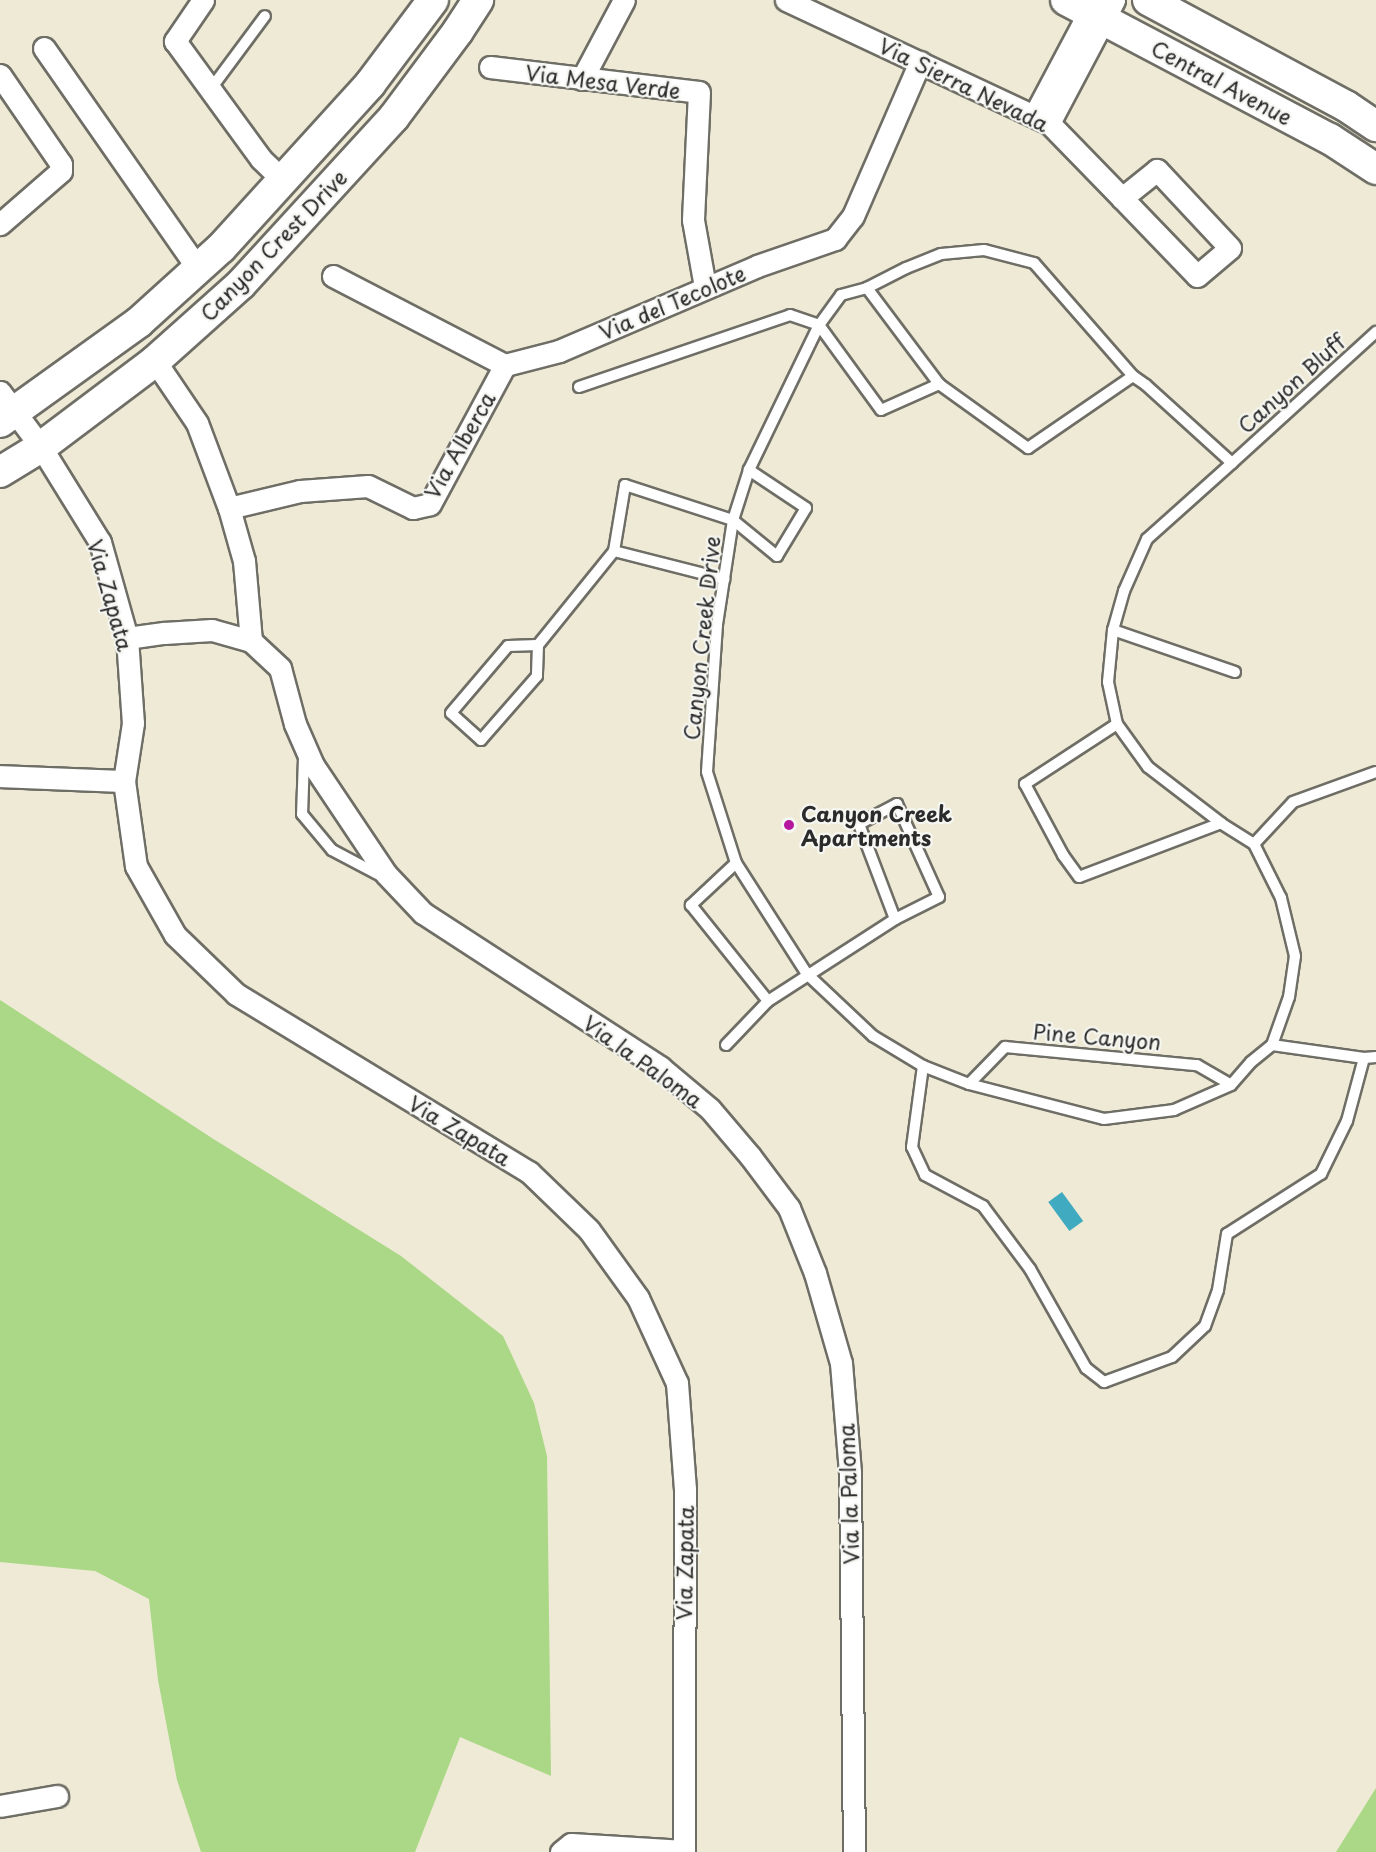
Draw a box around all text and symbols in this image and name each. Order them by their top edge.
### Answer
street label: Via Sierra Nevada [875,32,1053,136]
street label: Central Avenue [1148,35,1296,129]
street label: Via Mesa Verde [524,59,682,103]
street label: Canyon Crest Drive [194,164,352,326]
street label: Via del Tecolote [595,260,749,344]
street label: Canyon Bluff [1233,329,1349,437]
street label: Via Alberca [418,387,500,503]
street label: Canyon Creek Drive [678,534,724,742]
street label: Via Zapata [83,537,139,653]
place label: Canyon Creek Apartments [801,800,952,850]
marker: Canyon Creek Apartments [782,818,796,832]
street label: Via la Paloma [579,1010,707,1112]
street label: Pine Canyon [1032,1018,1162,1054]
street label: Via Zapata [405,1090,515,1170]
street label: Via la Paloma [833,1423,863,1565]
street label: Via Zapata [670,1506,698,1620]

